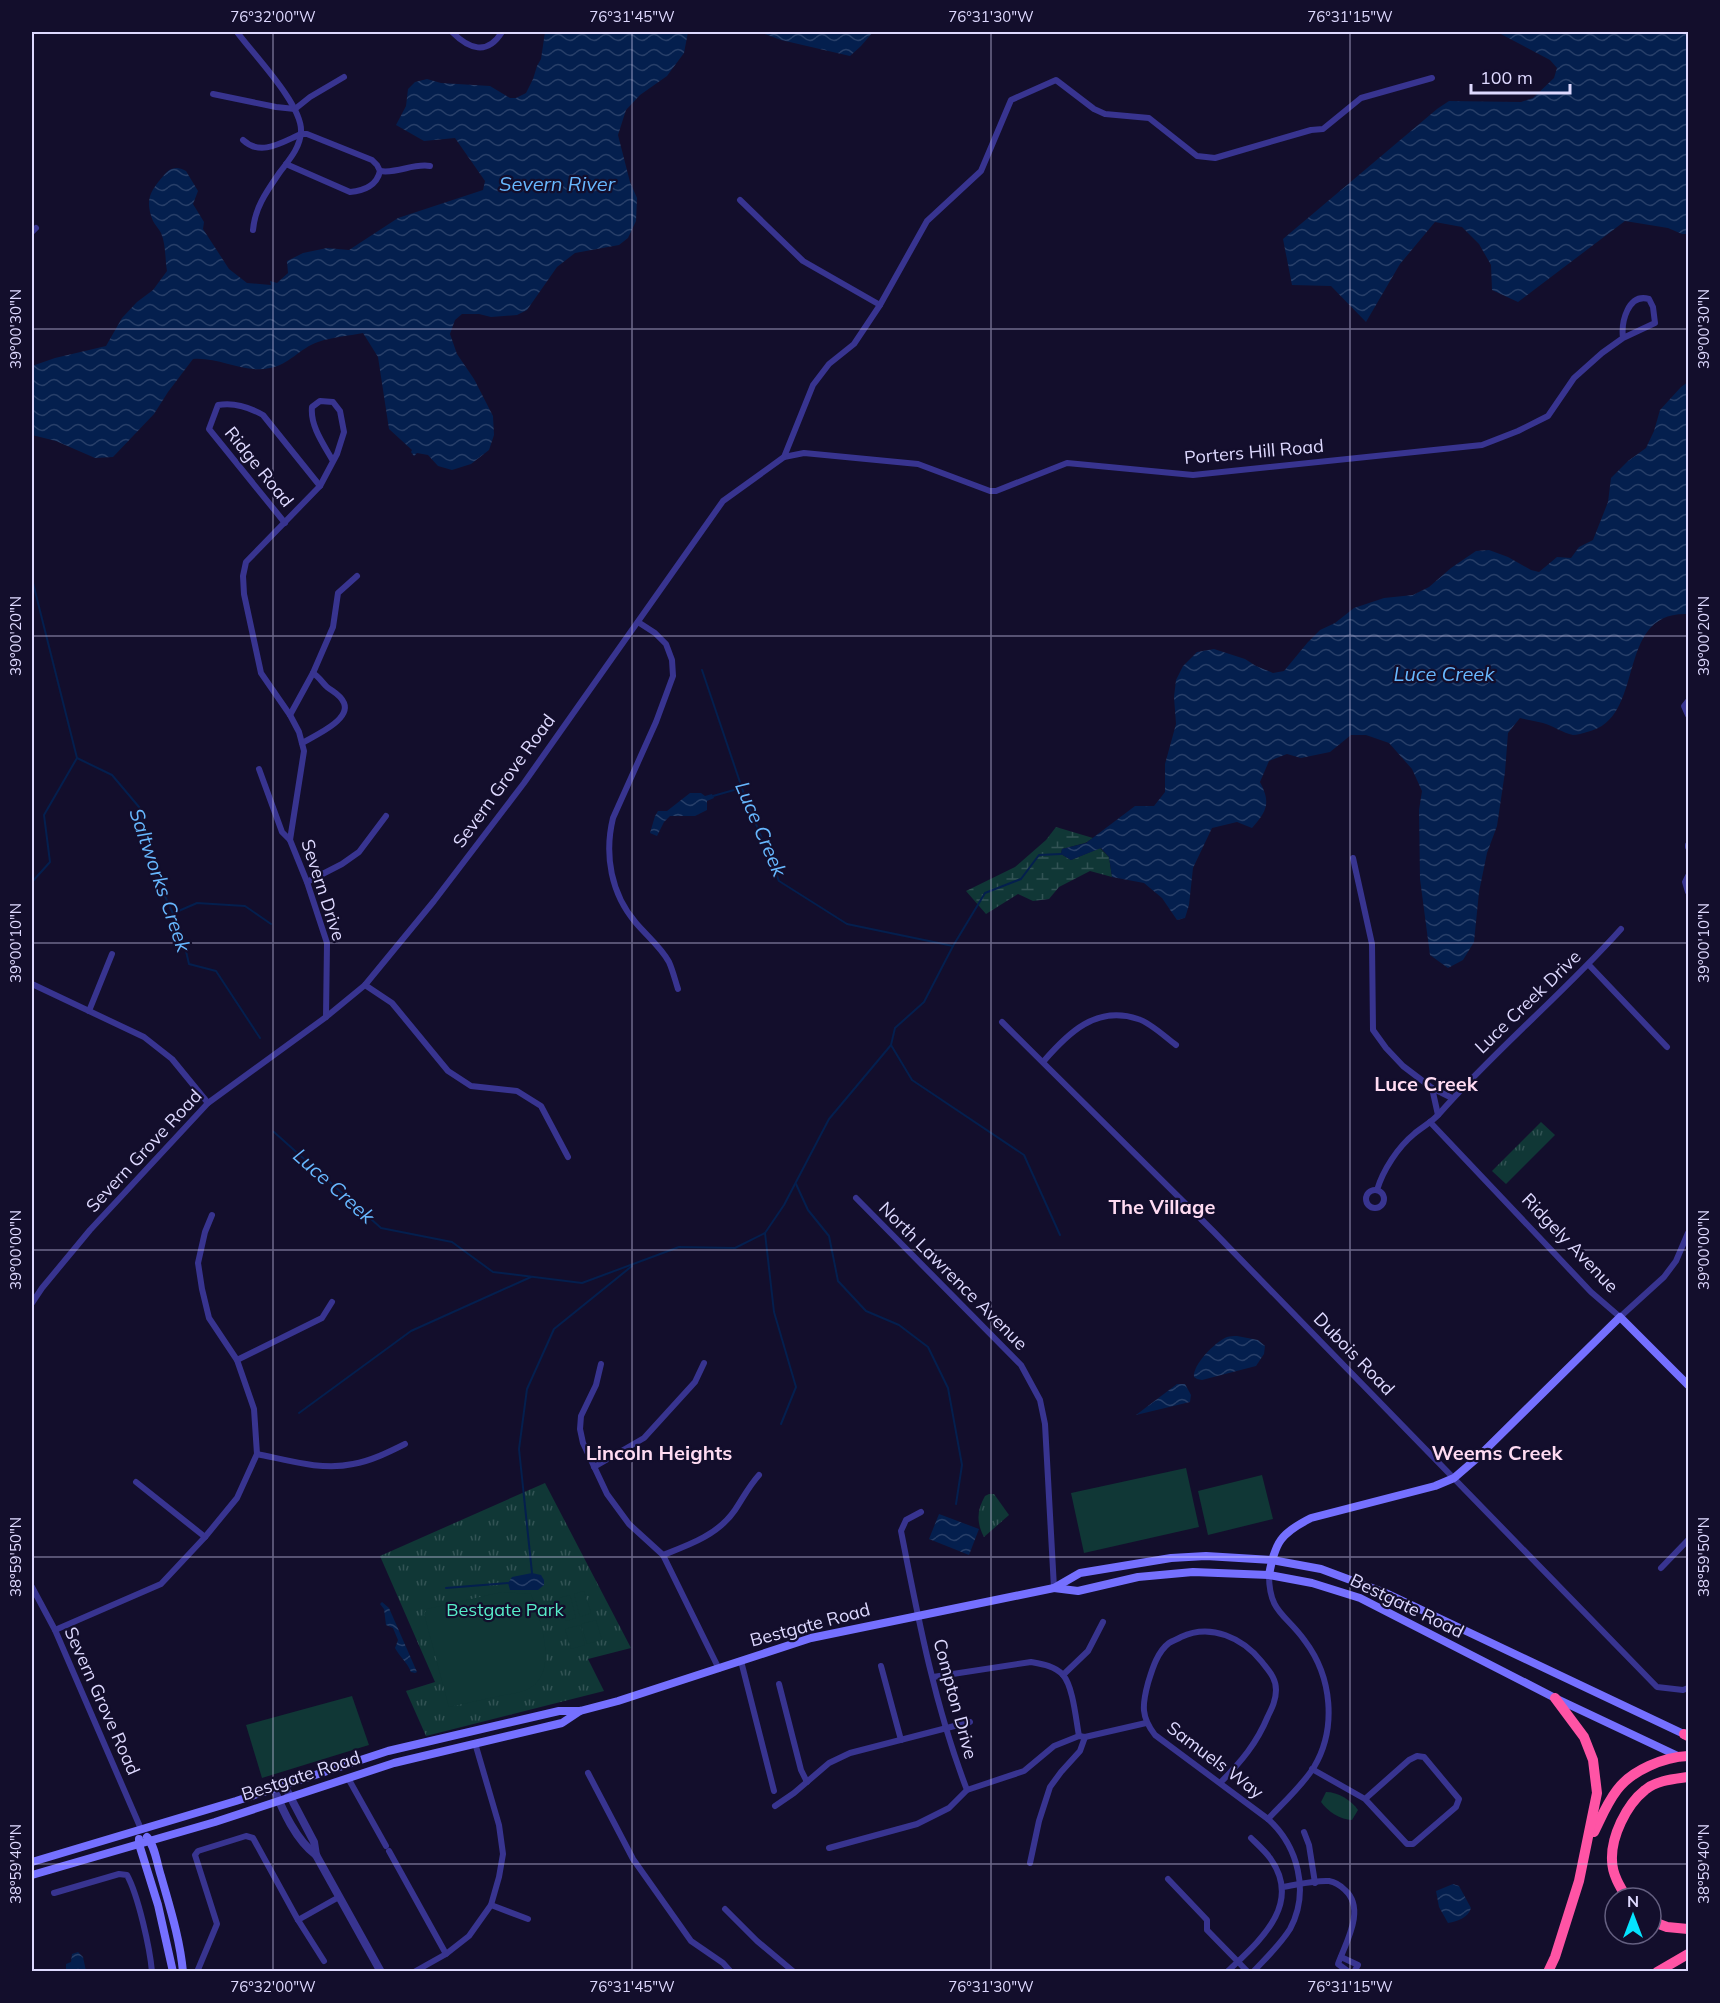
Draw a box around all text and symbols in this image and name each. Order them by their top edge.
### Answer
text: 76°32'00"W [230,7,316,26]
text: 76°31'45"W [589,7,675,26]
text: 76°31'30"W [948,7,1034,26]
text: 76°31'15"W [1307,7,1393,26]
scale bar [1471,57,1570,95]
text: 100 m [1480,66,1533,89]
water label: Severn River [499,171,616,196]
text: 39°00'30"N [6,289,25,369]
text: 39°00'30"N [1694,289,1713,369]
street label: Ridge Road [220,422,299,512]
street label: Porters Hill Road [1183,434,1325,469]
text: 39°00'20"N [6,596,25,676]
text: 39°00'20"N [1694,596,1713,676]
water label: Luce Creek [1394,661,1495,686]
street label: Severn Grove Road [447,709,560,852]
water label: Luce Creek [730,777,793,881]
water label: Saltworks Creek [124,805,197,956]
street label: Severn Drive [296,836,351,944]
text: 39°00'10"N [6,903,25,983]
text: 39°00'10"N [1694,903,1713,983]
street label: Luce Creek Drive [1470,945,1586,1058]
district label: Luce Creek [1374,1071,1479,1096]
street label: Severn Grove Road [81,1084,206,1217]
water label: Luce Creek [288,1143,381,1229]
street label: Ridgely Avenue [1517,1188,1624,1297]
district label: The Village [1109,1194,1215,1219]
street label: North Lawrence Avenue [874,1196,1033,1355]
text: 39°00'00"N [6,1210,25,1290]
text: 39°00'00"N [1694,1210,1713,1290]
street label: Dubois Road [1309,1307,1400,1400]
district label: Lincoln Heights [586,1440,732,1465]
district label: Weems Creek [1432,1440,1563,1465]
text: 38°59'50"N [6,1517,25,1597]
text: 38°59'50"N [1694,1517,1713,1597]
street label: Bestgate Road [1347,1568,1468,1643]
street label: Bestgate Road [747,1597,873,1652]
park label: Bestgate Park [446,1598,564,1621]
street label: Severn Grove Road [59,1623,145,1778]
street label: Compton Drive [928,1636,983,1762]
street label: Samuels Way [1162,1716,1269,1804]
street label: Bestgate Road [239,1745,363,1806]
text: 38°59'40"N [6,1824,25,1904]
text: 38°59'40"N [1694,1824,1713,1904]
north arrow [1603,1886,1663,1946]
text: N [1627,1891,1639,1911]
text: 76°32'00"W [230,1977,316,1996]
text: 76°31'45"W [589,1977,675,1996]
text: 76°31'30"W [948,1977,1034,1996]
text: 76°31'15"W [1307,1977,1393,1996]

